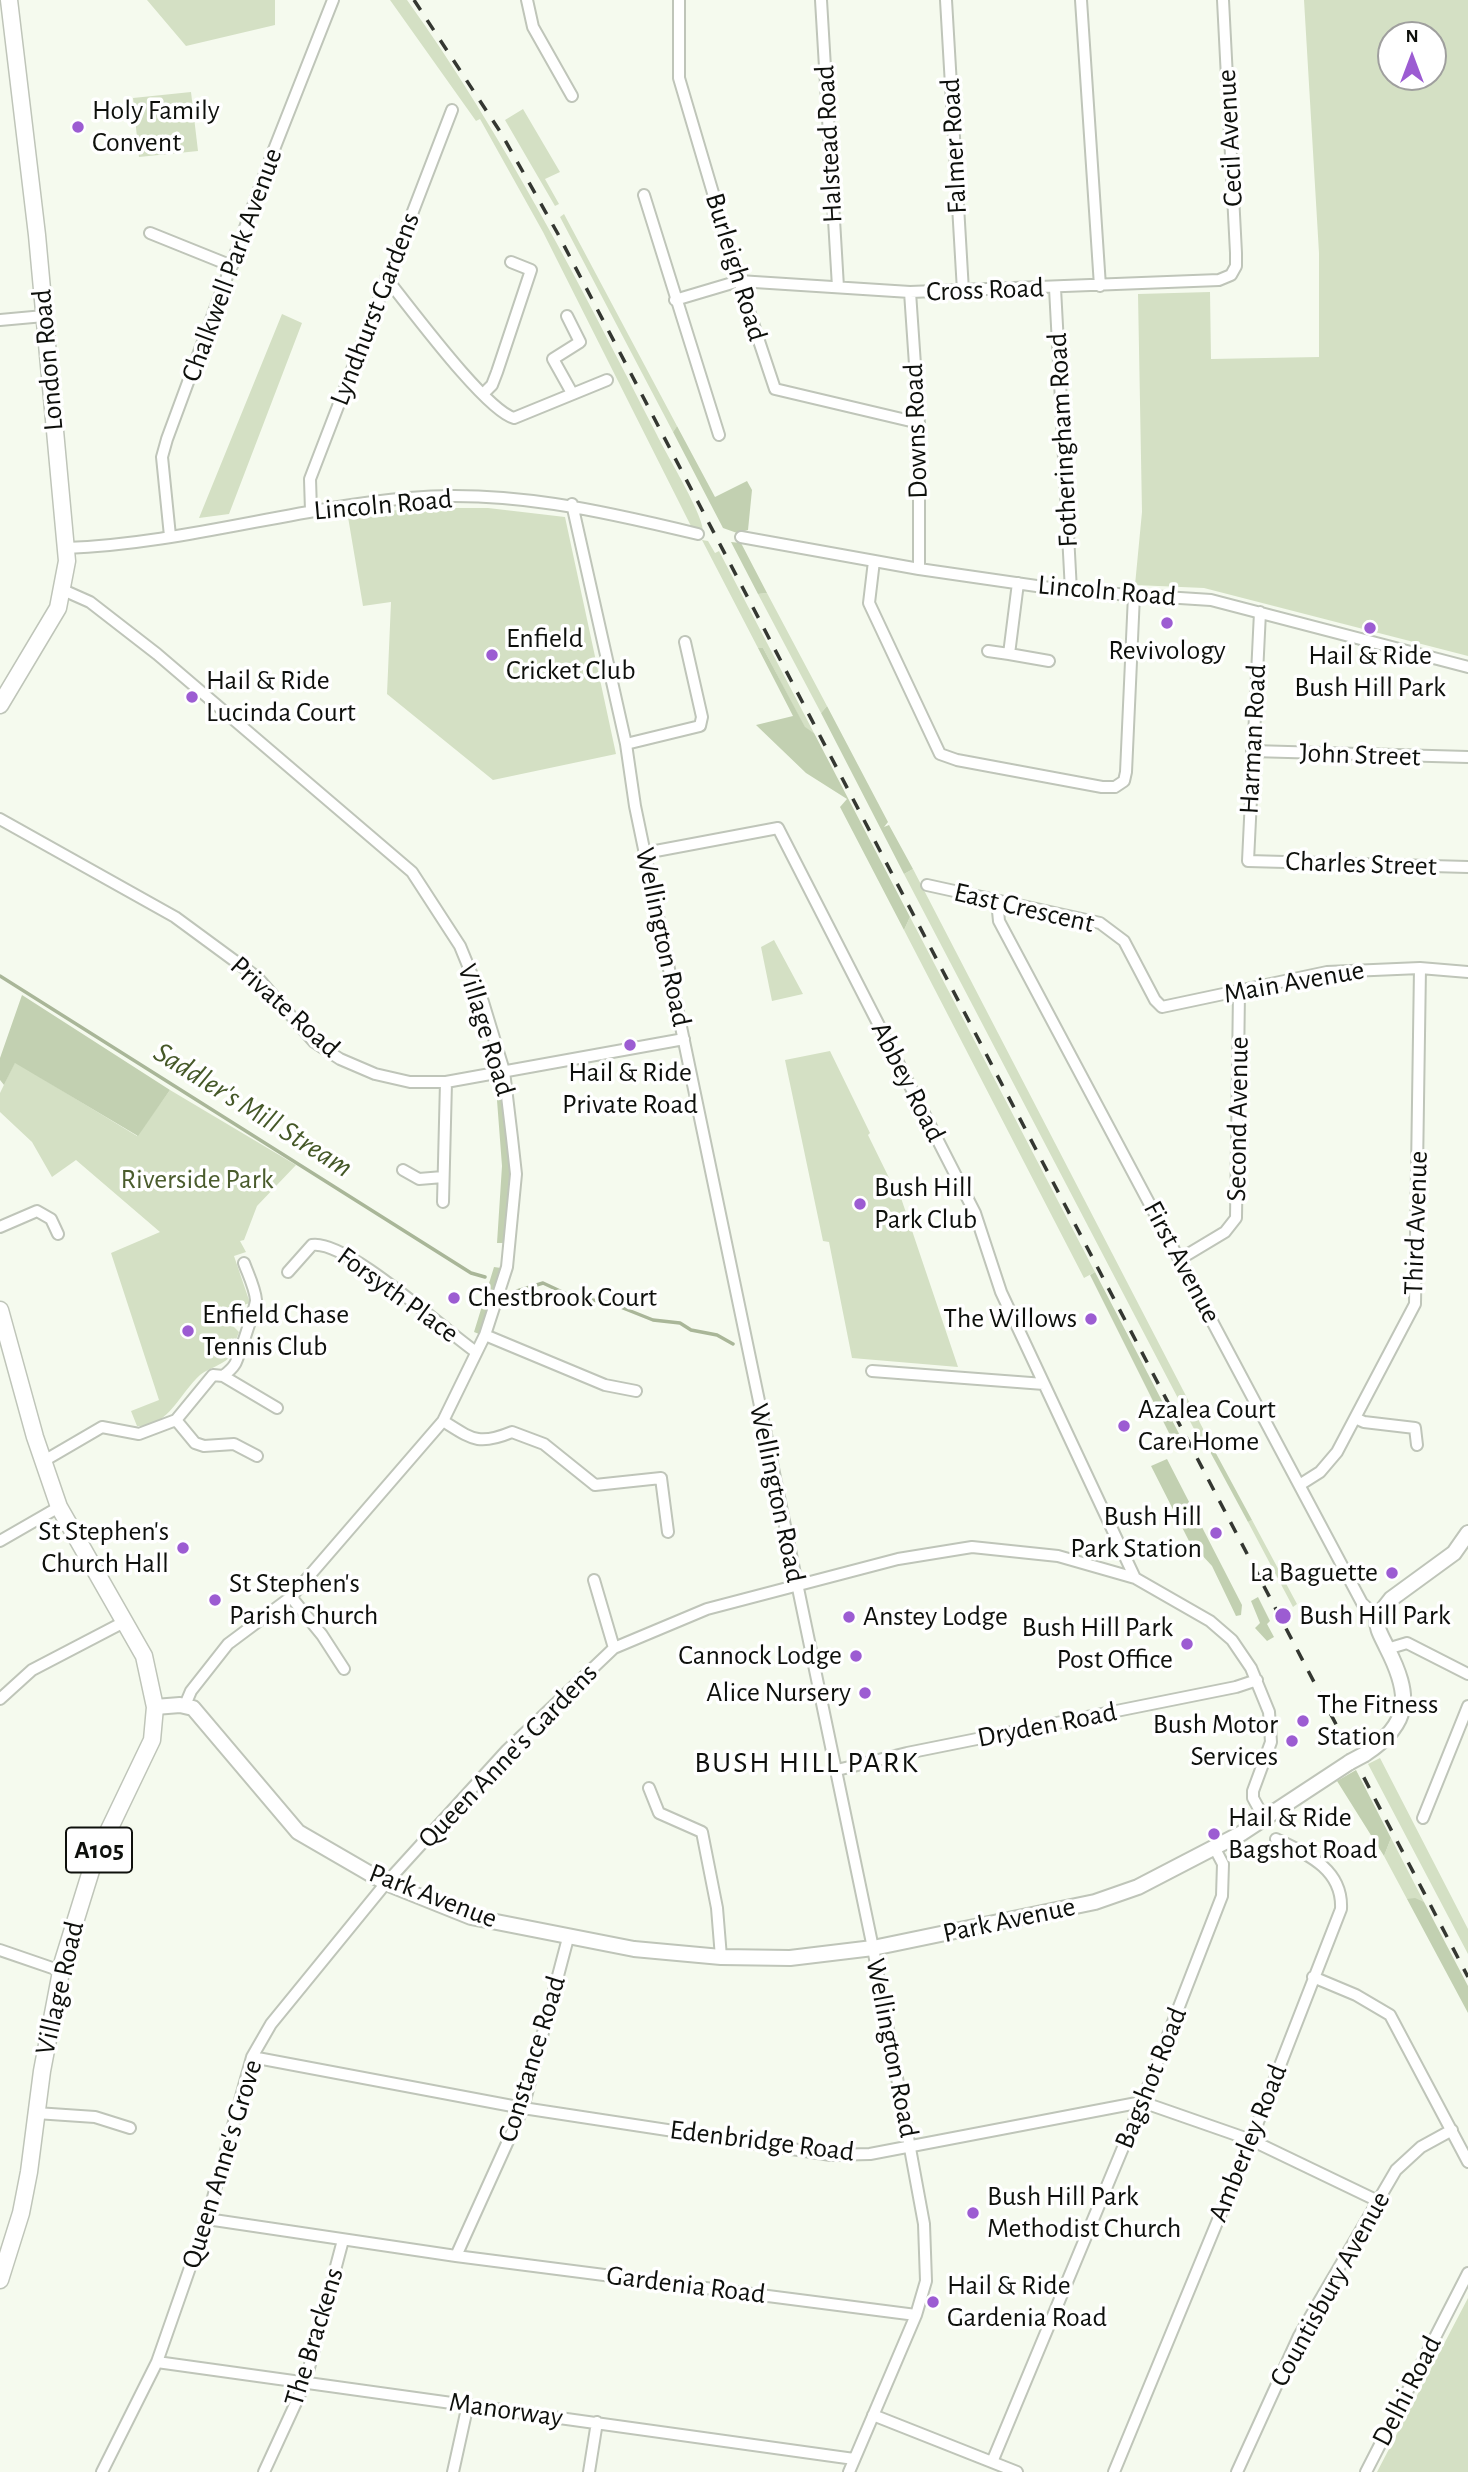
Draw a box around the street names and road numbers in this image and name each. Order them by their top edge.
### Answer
street label: Halstead Road [808,64,850,224]
street label: Cecil Avenue [1210,68,1250,208]
street label: Falmer Road [934,77,974,215]
street label: Chalkwell Park Avenue [174,144,290,386]
street label: Burleigh Road [698,189,774,345]
street label: Lyndhurst Gardens [323,208,427,410]
street label: Cross Road [926,271,1044,309]
street label: London Road [25,288,71,432]
street label: Fotheringham Road [1041,332,1085,548]
street label: Downs Road [897,363,935,499]
street label: Lincoln Road [312,482,454,528]
street label: Lincoln Road [1036,568,1178,614]
street label: Harman Road [1232,663,1274,815]
street label: John Street [1299,736,1421,774]
street label: Wellington Road [628,844,698,1030]
street label: Charles Street [1285,845,1437,883]
street label: East Crescent [950,876,1098,940]
street label: Private Road [223,949,347,1065]
street label: Main Avenue [1221,953,1367,1011]
street label: Village Road [450,960,522,1100]
street label: Abbey Road [863,1016,953,1148]
street label: Second Avenue [1220,1036,1256,1202]
street label: Third Avenue [1397,1150,1435,1296]
street label: First Avenue [1136,1195,1228,1329]
street label: Forsyth Place [331,1240,465,1350]
street label: Wellington Road [742,1400,812,1586]
street label: Queen Anne's Gardens [411,1657,605,1855]
street label: Dryden Road [974,1695,1120,1755]
road number: A105 [66,1828,132,1872]
street label: Park Avenue [364,1856,502,1936]
street label: Park Avenue [940,1890,1078,1950]
street label: Village Road [28,1918,92,2058]
street label: Wellington Road [858,1955,926,2141]
street label: Constance Road [491,1972,573,2146]
street label: Bagshot Road [1107,2002,1195,2154]
street label: Queen Anne's Grove [174,2056,270,2272]
street label: Amberley Road [1201,2059,1295,2227]
street label: Edenbridge Road [668,2113,856,2169]
street label: Countisbury Avenue [1262,2185,1398,2393]
street label: Gardenia Road [605,2259,767,2311]
street label: The Brackens [277,2264,351,2410]
street label: Delhi Road [1365,2330,1449,2452]
street label: Manorway [447,2385,565,2435]

